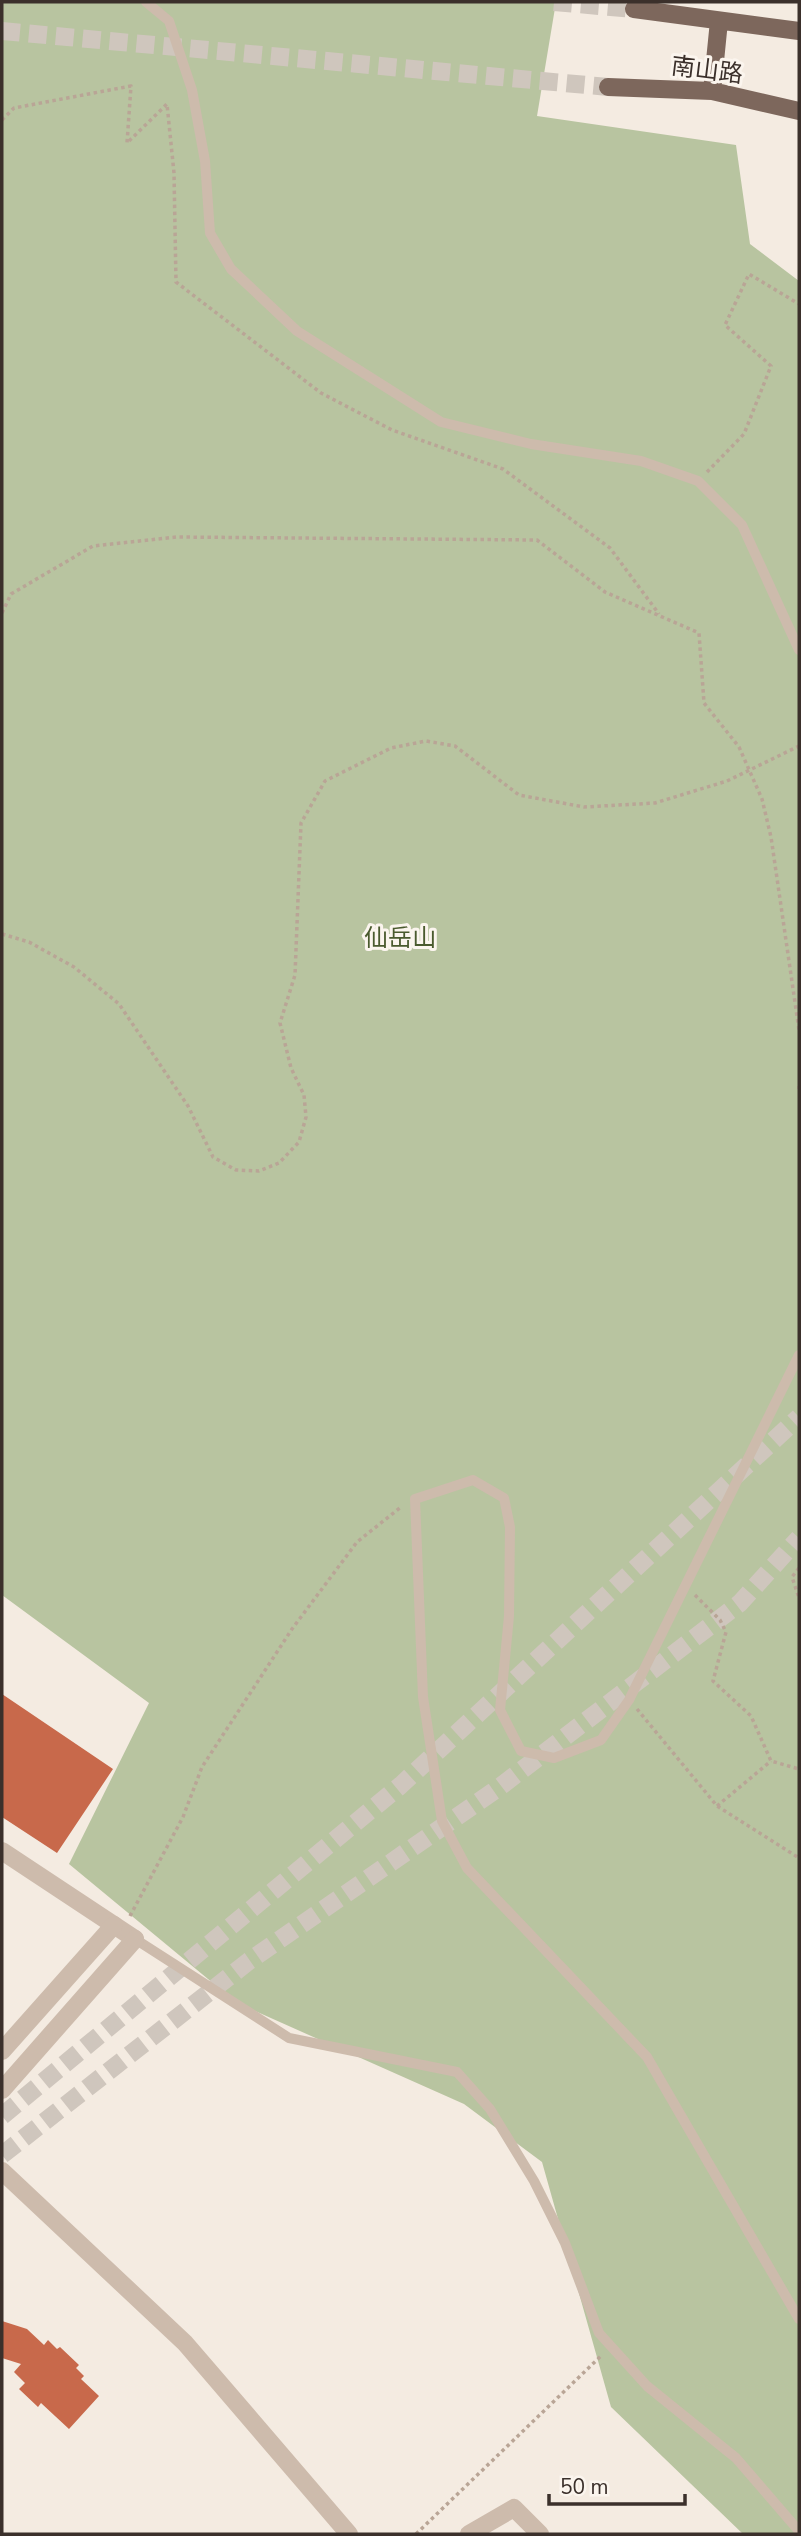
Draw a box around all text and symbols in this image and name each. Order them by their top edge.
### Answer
street label: 南山路 [669,50,745,90]
park label: 仙岳山 [364,922,436,954]
scale bar [549,2462,686,2506]
text: 50 m [560,2473,609,2501]

